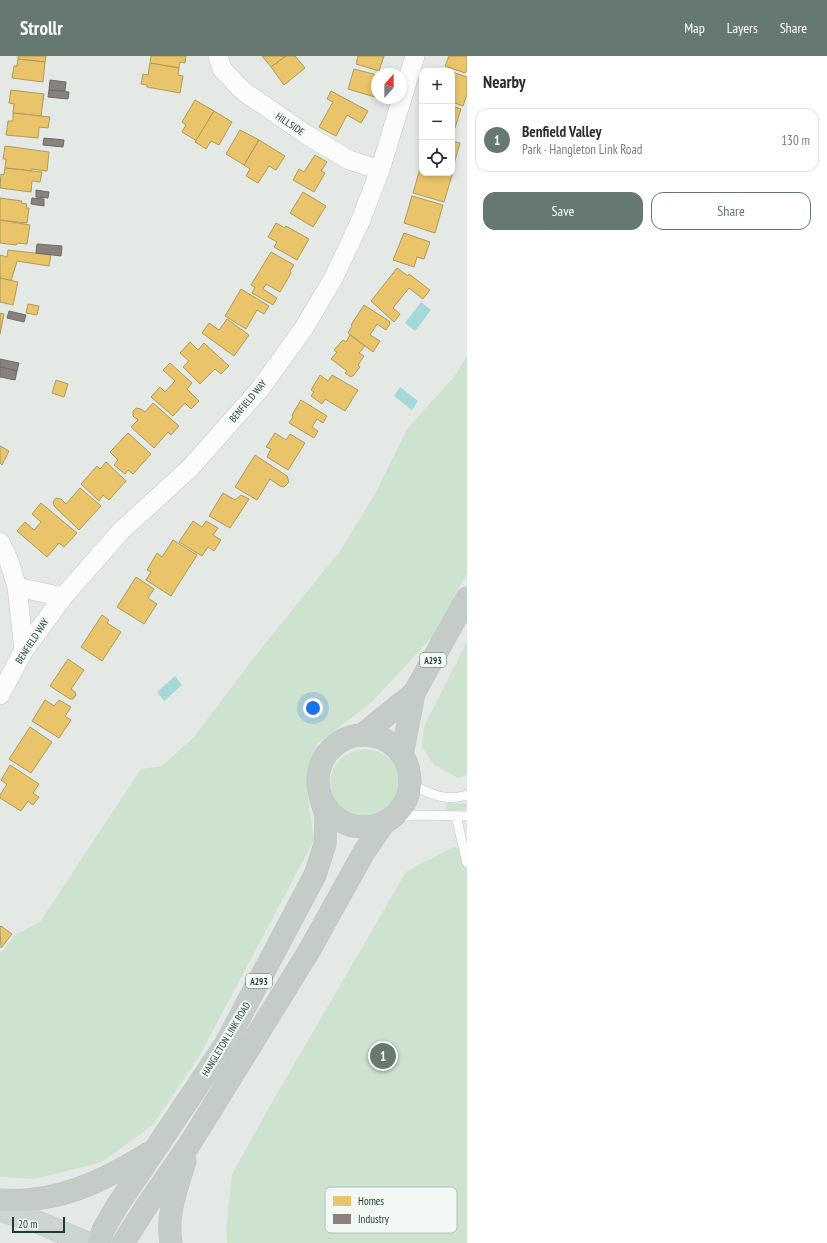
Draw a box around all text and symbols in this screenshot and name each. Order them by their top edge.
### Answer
text: Strollr [20,16,63,40]
text: Map [684,19,705,37]
text: Layers [727,19,758,37]
text: Share [780,19,807,37]
north arrow [371,68,407,104]
map controls [419,68,455,176]
button: + [419,68,455,104]
text: Nearby [483,71,526,93]
button: − [419,104,455,140]
street label: HILLSIDE [273,110,307,138]
text: Benfield Valley [522,122,601,141]
text: 1 [494,132,500,149]
text: 130 m [781,132,810,149]
button: locate [419,140,455,176]
text: Park · Hangleton Link Road [522,141,642,158]
button: Save [483,192,643,230]
button: Share [651,192,811,230]
street label: BENFIELD WAY [226,377,270,425]
street label: BENFIELD WAY [12,615,52,666]
road number: A293 [420,653,446,667]
your location [303,698,323,718]
road number: A293 [246,974,272,988]
street label: HANGLETON LINK ROAD [199,999,253,1079]
pin: 1 [370,1041,396,1071]
legend [325,1187,457,1233]
text: Homes [358,1194,384,1208]
text: Industry [358,1212,390,1226]
scale bar [12,1215,65,1234]
text: 20 m [18,1217,37,1231]

